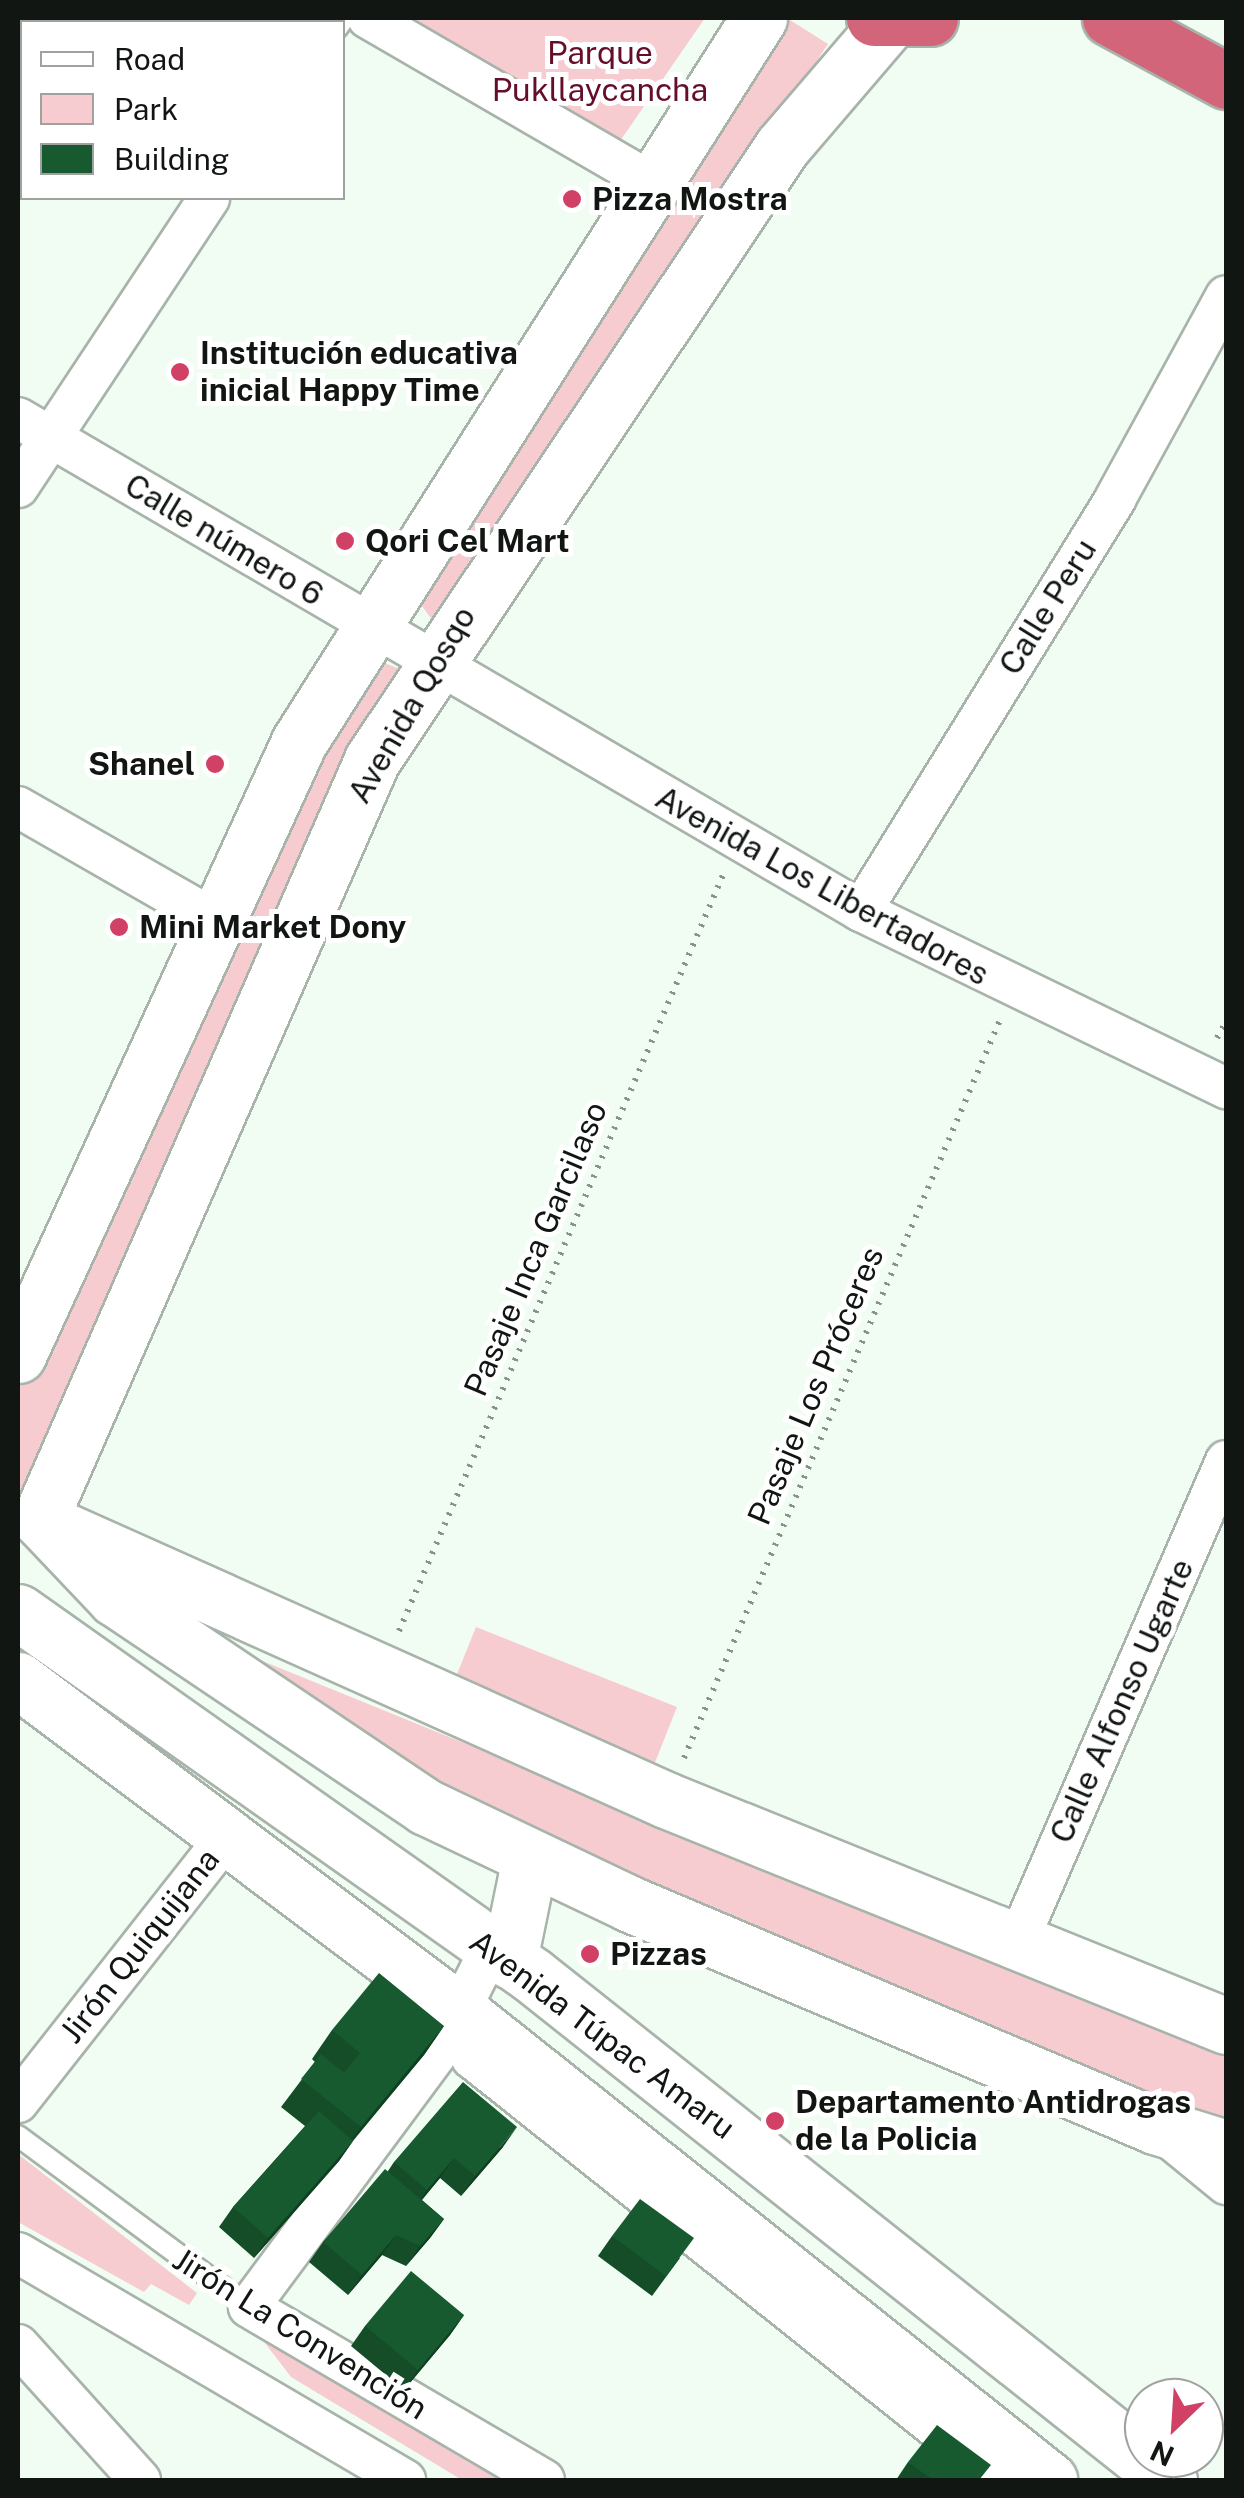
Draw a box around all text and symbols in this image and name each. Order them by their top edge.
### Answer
legend [20,20,345,200]
park label: Parque Pukllaycancha [492,35,708,110]
text: Road [114,41,185,77]
text: Park [114,91,178,127]
text: Building [114,141,229,177]
place label: Pizza Mostra [592,180,788,218]
marker: Pizza Mostra [561,188,583,210]
place label: Institución educativa inicial Happy Time [200,335,518,410]
marker: Institución educativa inicial Happy Time [169,361,191,383]
street label: Calle número 6 [118,466,330,614]
place label: Qori Cel Mart [365,522,570,560]
marker: Qori Cel Mart [334,530,356,552]
street label: Calle Peru [991,532,1105,682]
street label: Avenida Qosqo [340,600,484,810]
place label: Shanel [88,745,195,783]
marker: Shanel [204,753,226,775]
street label: Avenida Los Libertadores [649,778,995,994]
place label: Mini Market Dony [139,908,406,946]
marker: Mini Market Dony [108,916,130,938]
street label: Pasaje Inca Garcilaso [457,1096,615,1402]
street label: Pasaje Los Próceres [740,1241,892,1531]
street label: Calle Alfonso Ugarte [1042,1553,1202,1849]
street label: Jirón Quiquijana [52,1841,228,2051]
street label: Avenida Túpac Amaru [462,1923,742,2147]
place label: Pizzas [610,1935,707,1973]
marker: Pizzas [579,1943,601,1965]
place label: Departamento Antidrogas de la Policia [795,2084,1191,2159]
marker: Departamento Antidrogas de la Policia [764,2110,786,2132]
street label: Jirón La Convención [166,2240,434,2428]
north arrow [1124,2378,1224,2478]
text: N [1145,2434,1179,2473]

